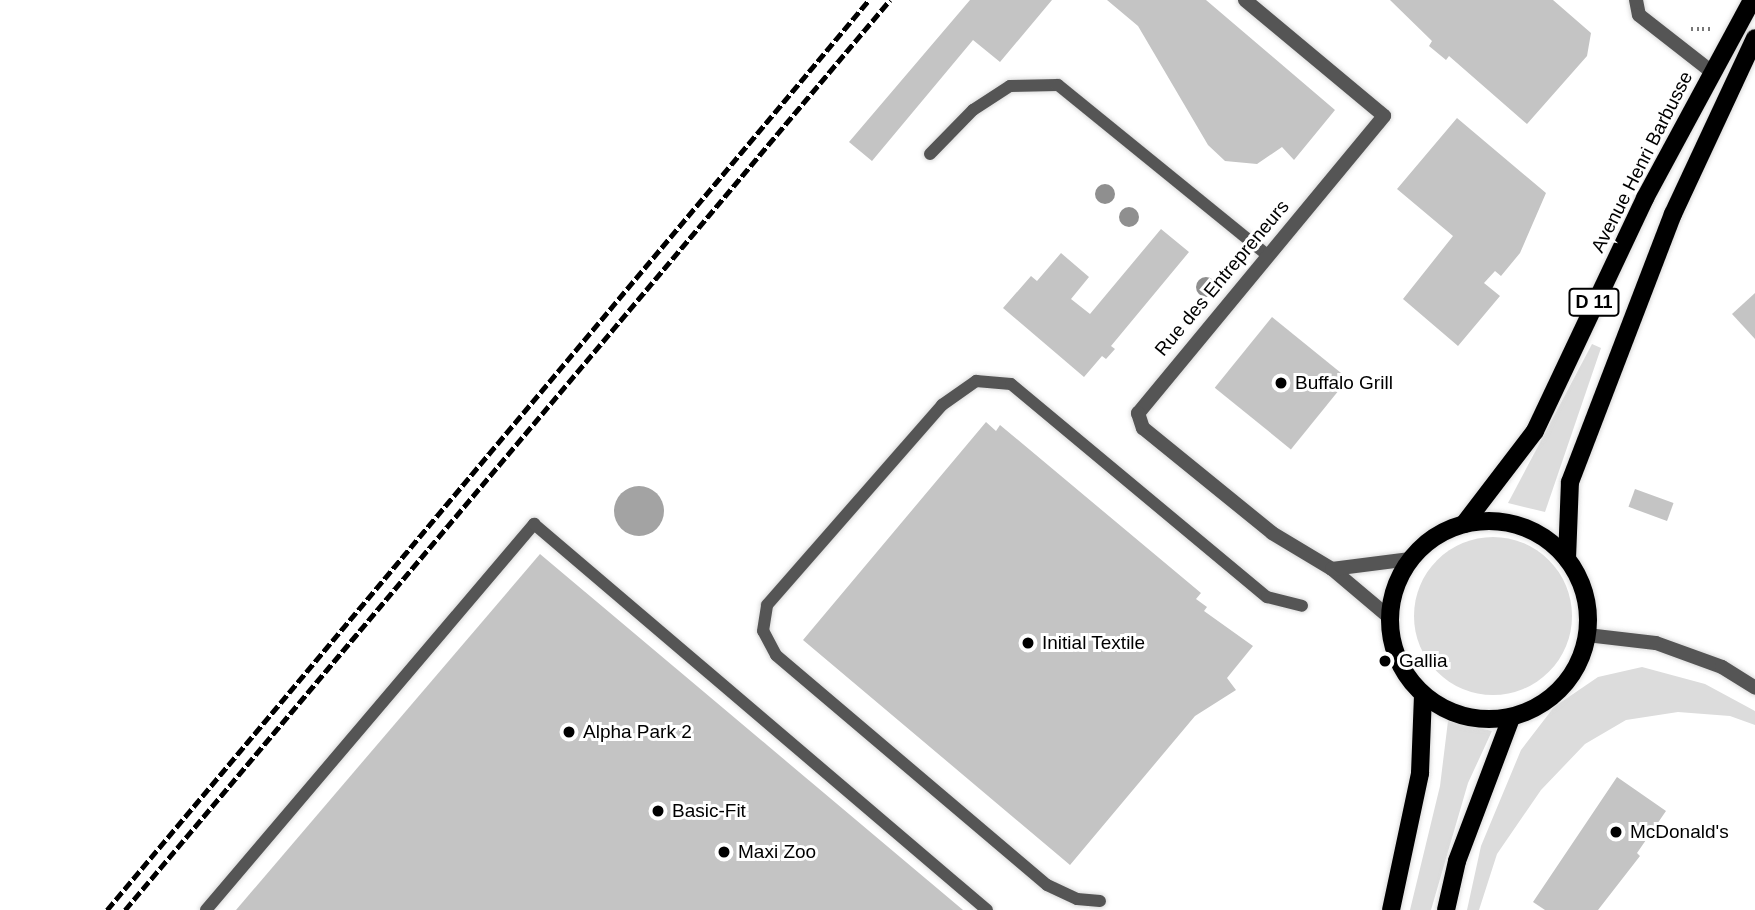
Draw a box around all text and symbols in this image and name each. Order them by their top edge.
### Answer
street label: Avenue Henri Barbusse [1586,68,1698,256]
street label: Rue des Entrepreneurs [1150,195,1294,361]
road number: D 11 [1568,288,1620,316]
place label: Buffalo Grill [1295,372,1393,394]
marker: Buffalo Grill [1273,375,1289,391]
place label: Initial Textile [1042,632,1145,654]
marker: Initial Textile [1020,635,1036,651]
place label: Gallia [1399,650,1448,672]
marker: Gallia [1377,653,1393,669]
place label: Alpha Park 2 [583,721,692,743]
marker: Alpha Park 2 [561,724,577,740]
place label: Basic-Fit [672,800,746,822]
marker: Basic-Fit [650,803,666,819]
place label: McDonald's [1630,821,1729,843]
marker: McDonald's [1608,824,1624,840]
place label: Maxi Zoo [738,841,816,863]
marker: Maxi Zoo [716,844,732,860]

